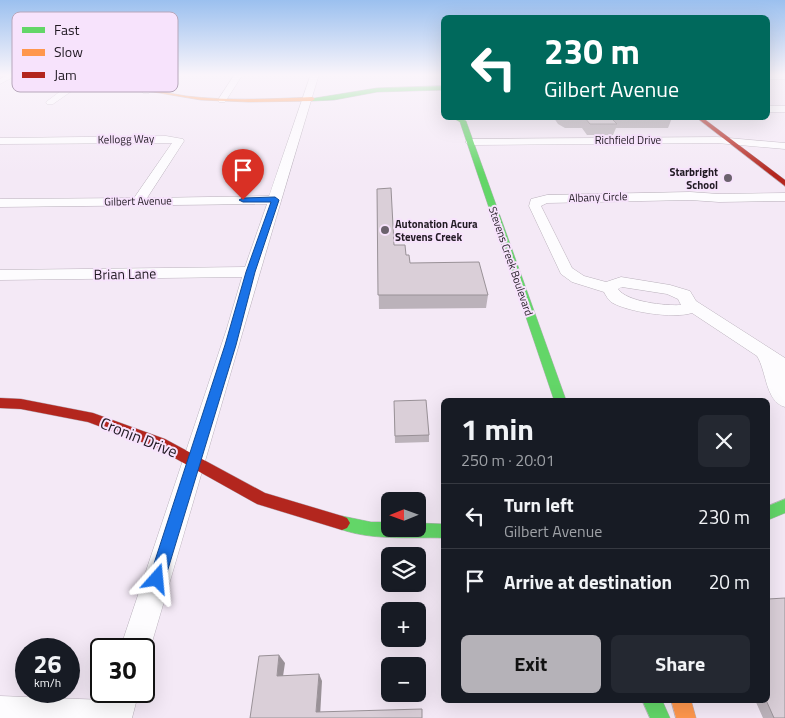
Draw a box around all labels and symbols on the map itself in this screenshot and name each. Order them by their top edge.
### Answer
legend [12,12,178,92]
text: Fast [54,19,79,40]
text: Slow [54,41,83,62]
text: Jam [54,64,77,85]
street label: Kellogg Way [98,130,155,147]
street label: Richfield Drive [595,132,662,148]
pin [222,149,264,200]
place label: Starbright School [669,164,718,193]
marker: Starbright School [722,172,734,184]
street label: Albany Circle [568,188,628,206]
street label: Gilbert Avenue [104,192,172,210]
street label: Stevens Creek Boulevard [485,204,537,318]
place label: Autonation Acura Stevens Creek [395,216,478,245]
marker: Autonation Acura Stevens Creek [379,224,391,236]
street label: Brian Lane [94,262,156,285]
street label: Cronin Drive [97,411,181,463]
north arrow [381,492,426,538]
position arrow [130,552,182,604]
speed limit sign: 30 [90,638,155,703]

